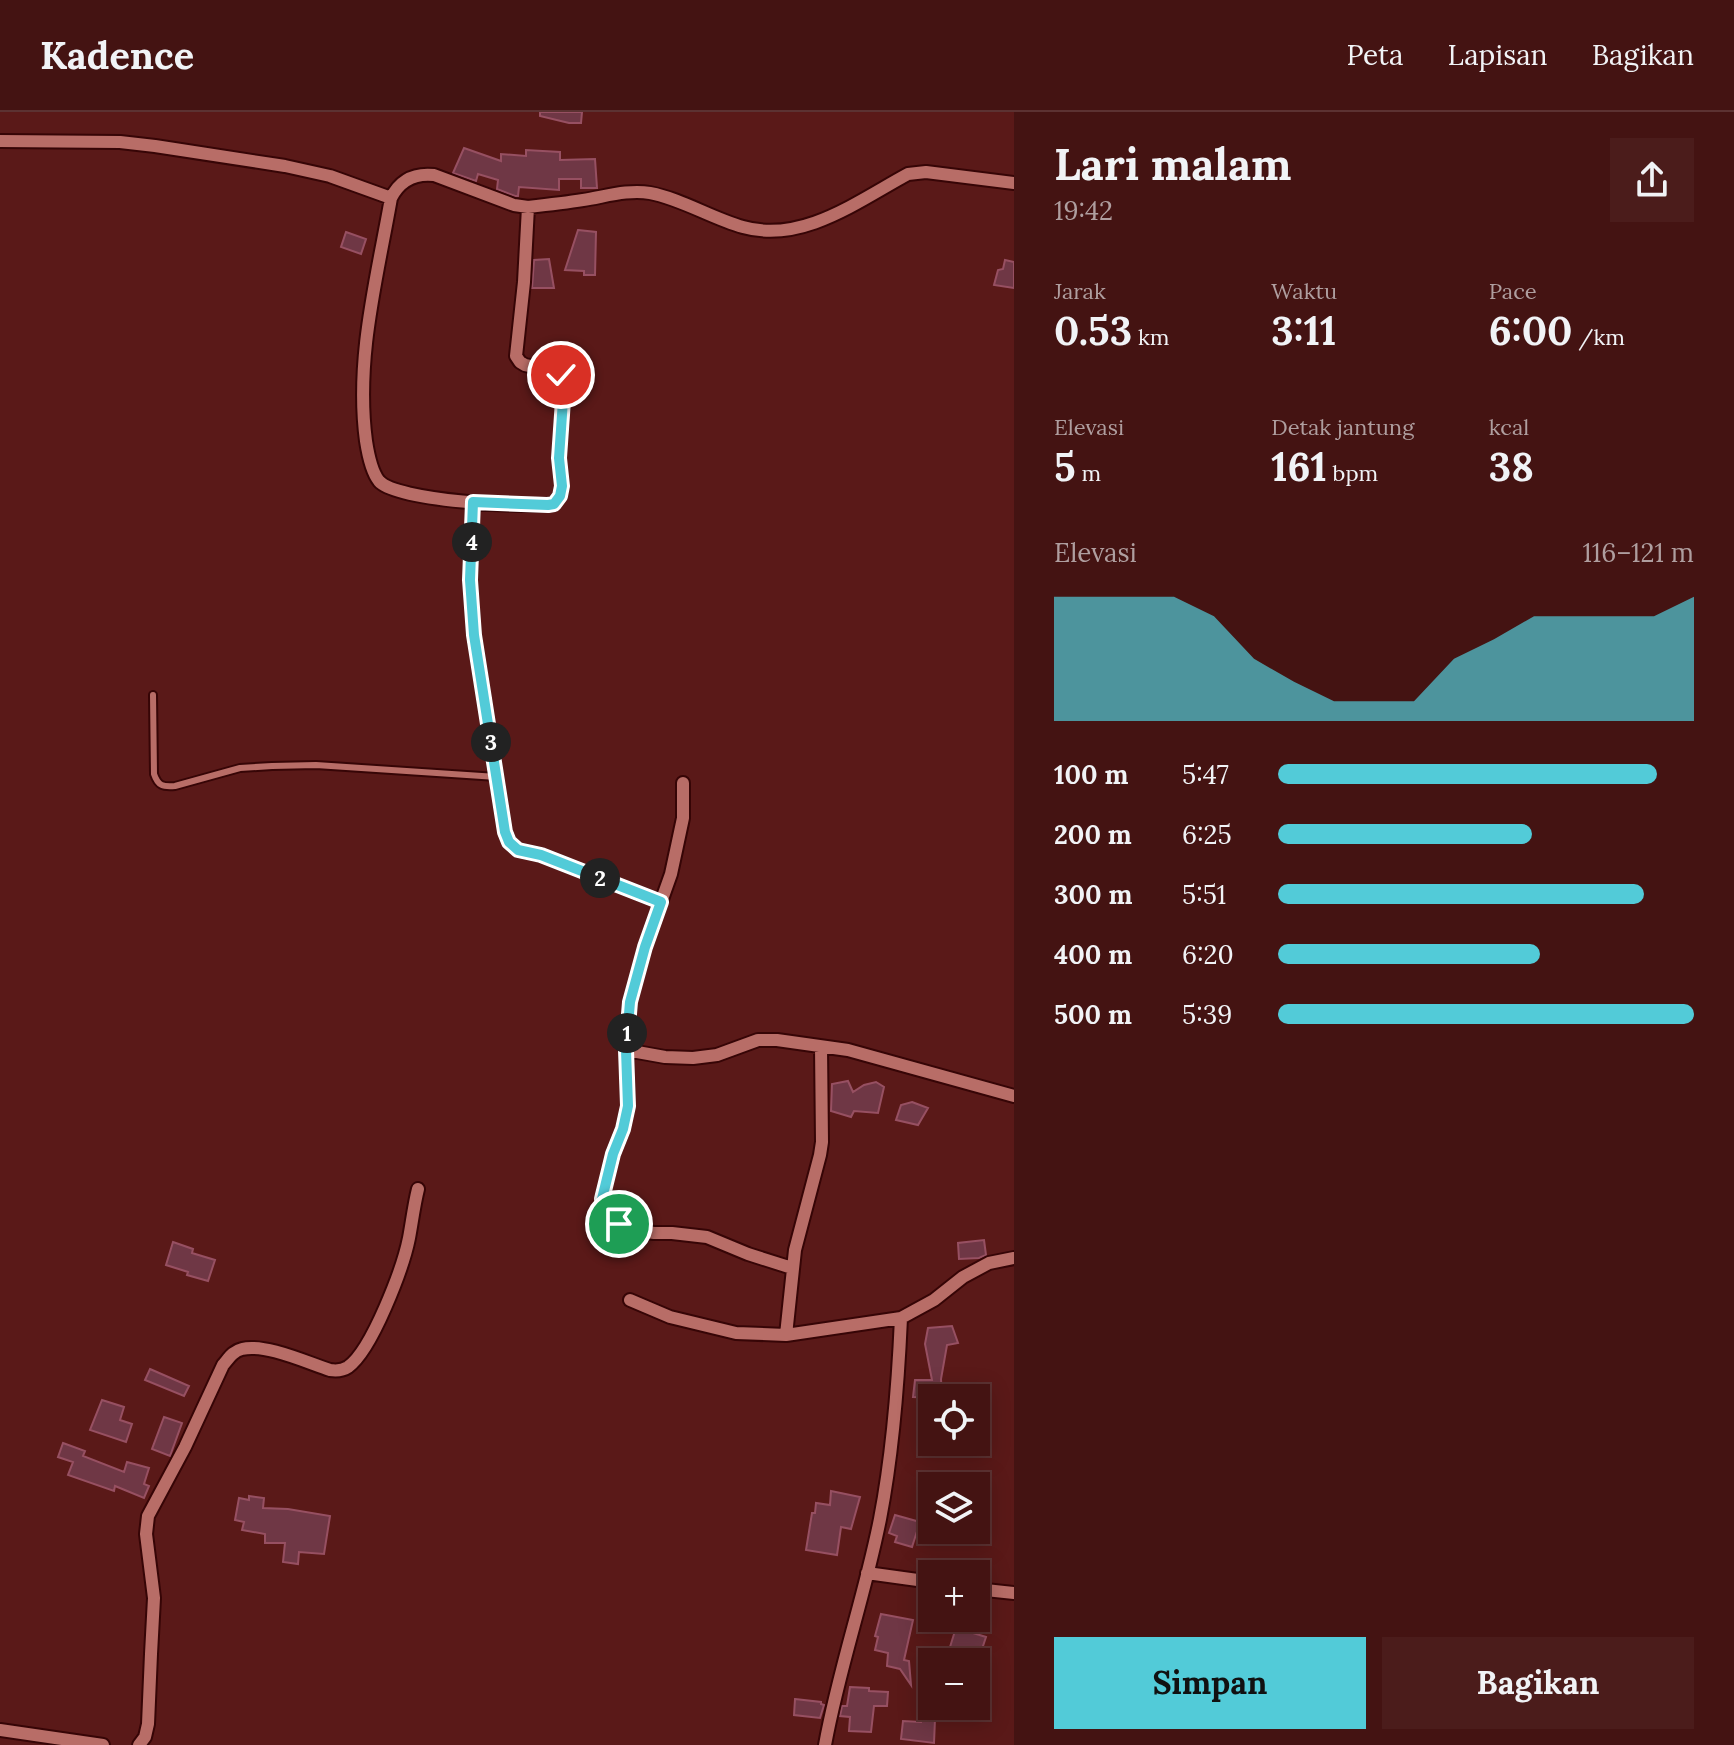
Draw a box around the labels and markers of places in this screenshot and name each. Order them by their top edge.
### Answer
pin [527,341,595,409]
pin: 4 [452,522,492,562]
pin: 3 [471,722,511,762]
pin: 2 [580,858,620,898]
pin: 1 [607,1013,647,1053]
pin [585,1190,653,1258]

